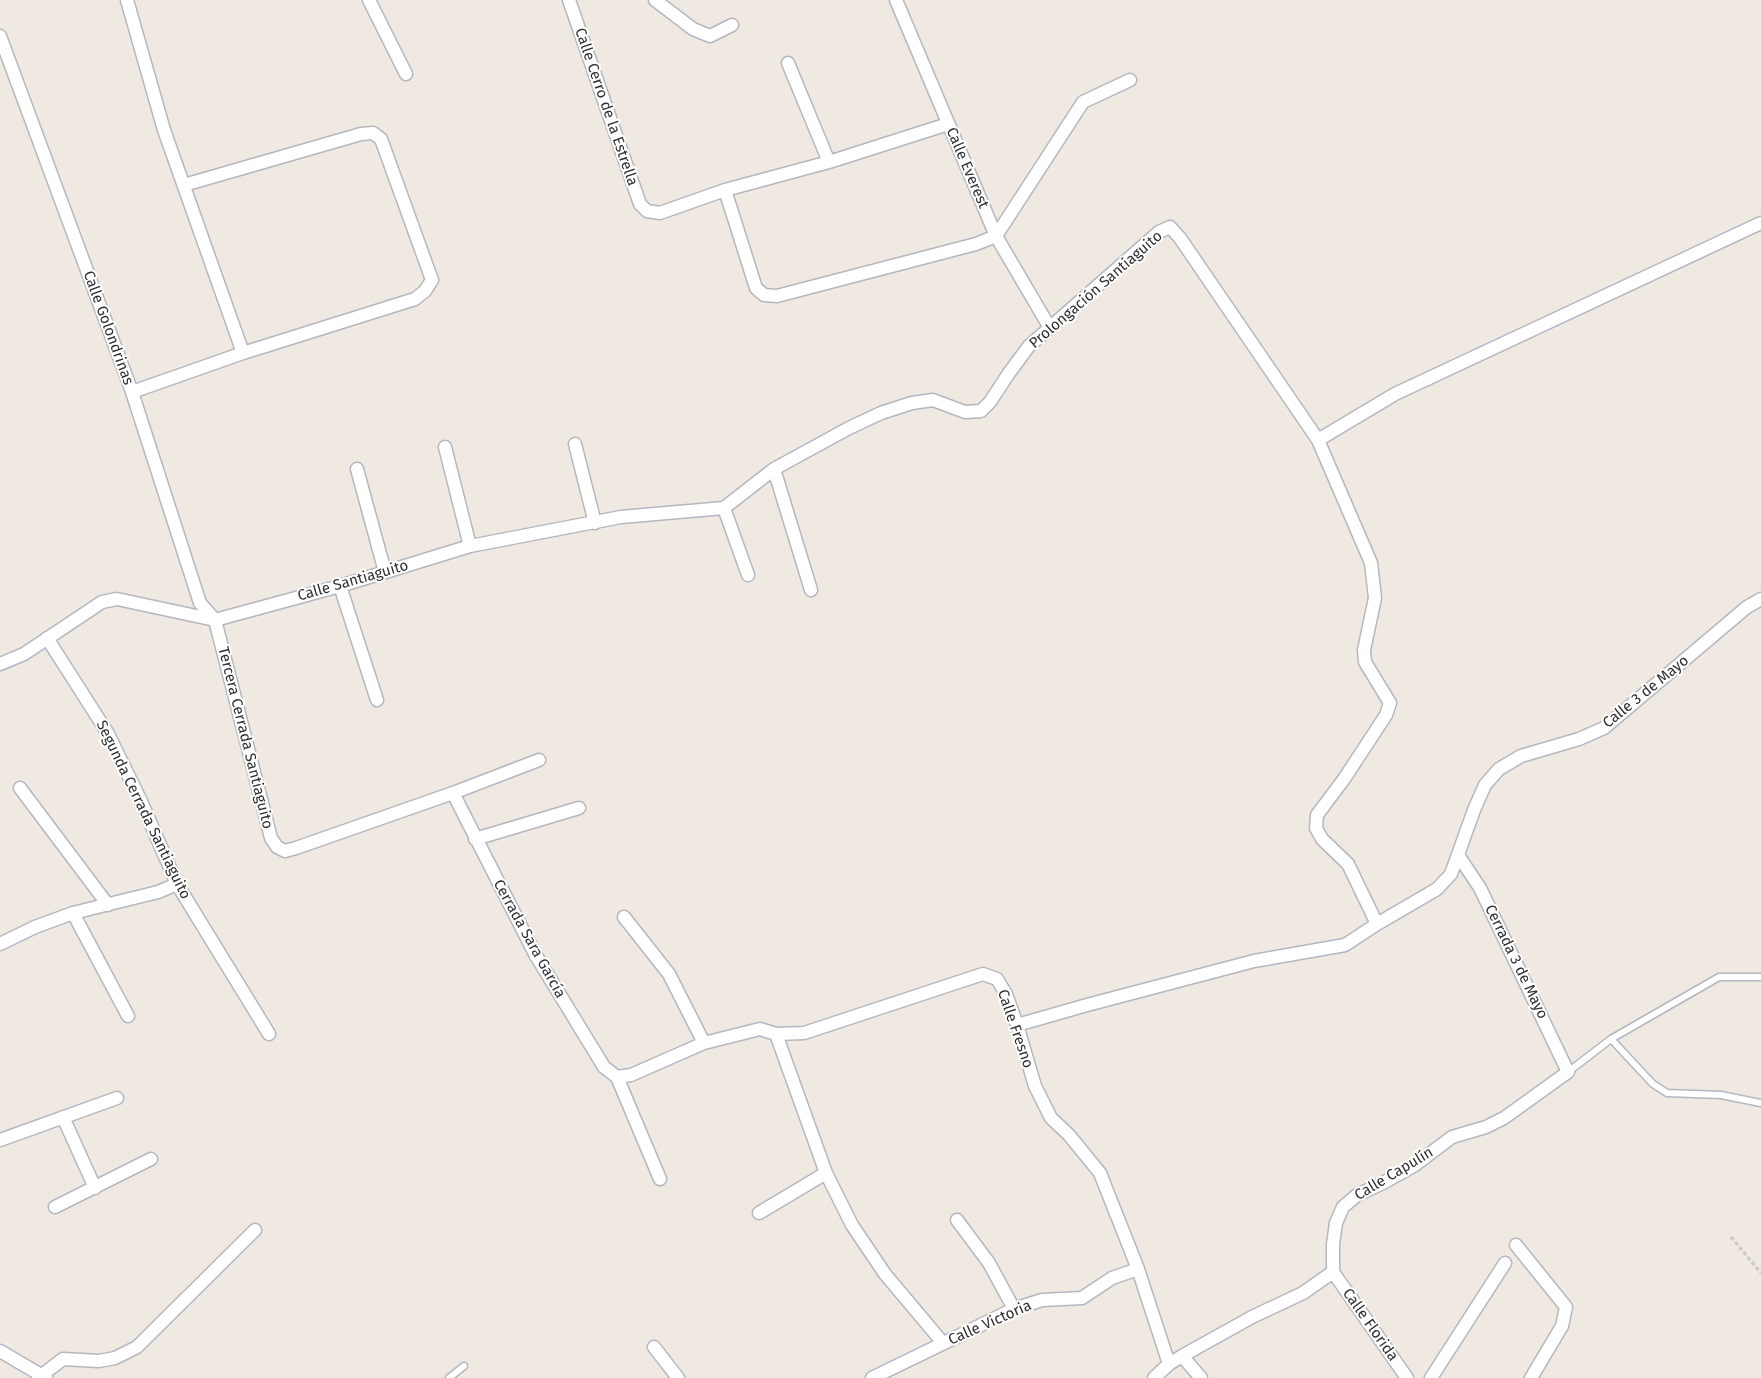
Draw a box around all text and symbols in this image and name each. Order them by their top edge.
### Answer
street label: Calle Cerro de la Estrella [571,26,641,188]
street label: Calle Everest [942,125,992,211]
street label: Prolongación Santiaguito [1026,227,1166,353]
street label: Calle Golondrinas [79,269,137,387]
street label: Calle Santiaguito [296,557,410,605]
street label: Tercera Cerrada Santiaguito [214,645,276,831]
street label: Calle 3 de Mayo [1599,652,1693,732]
street label: Segunda Cerrada Santiaguito [92,718,194,902]
street label: Cerrada Sara García [489,877,569,1001]
street label: Cerrada 3 de Mayo [1481,902,1551,1022]
street label: Calle Fresno [993,987,1037,1071]
street label: Calle Capulín [1351,1143,1437,1205]
street label: Calle Florida [1338,1285,1402,1365]
street label: Calle Victoria [946,1297,1034,1349]

